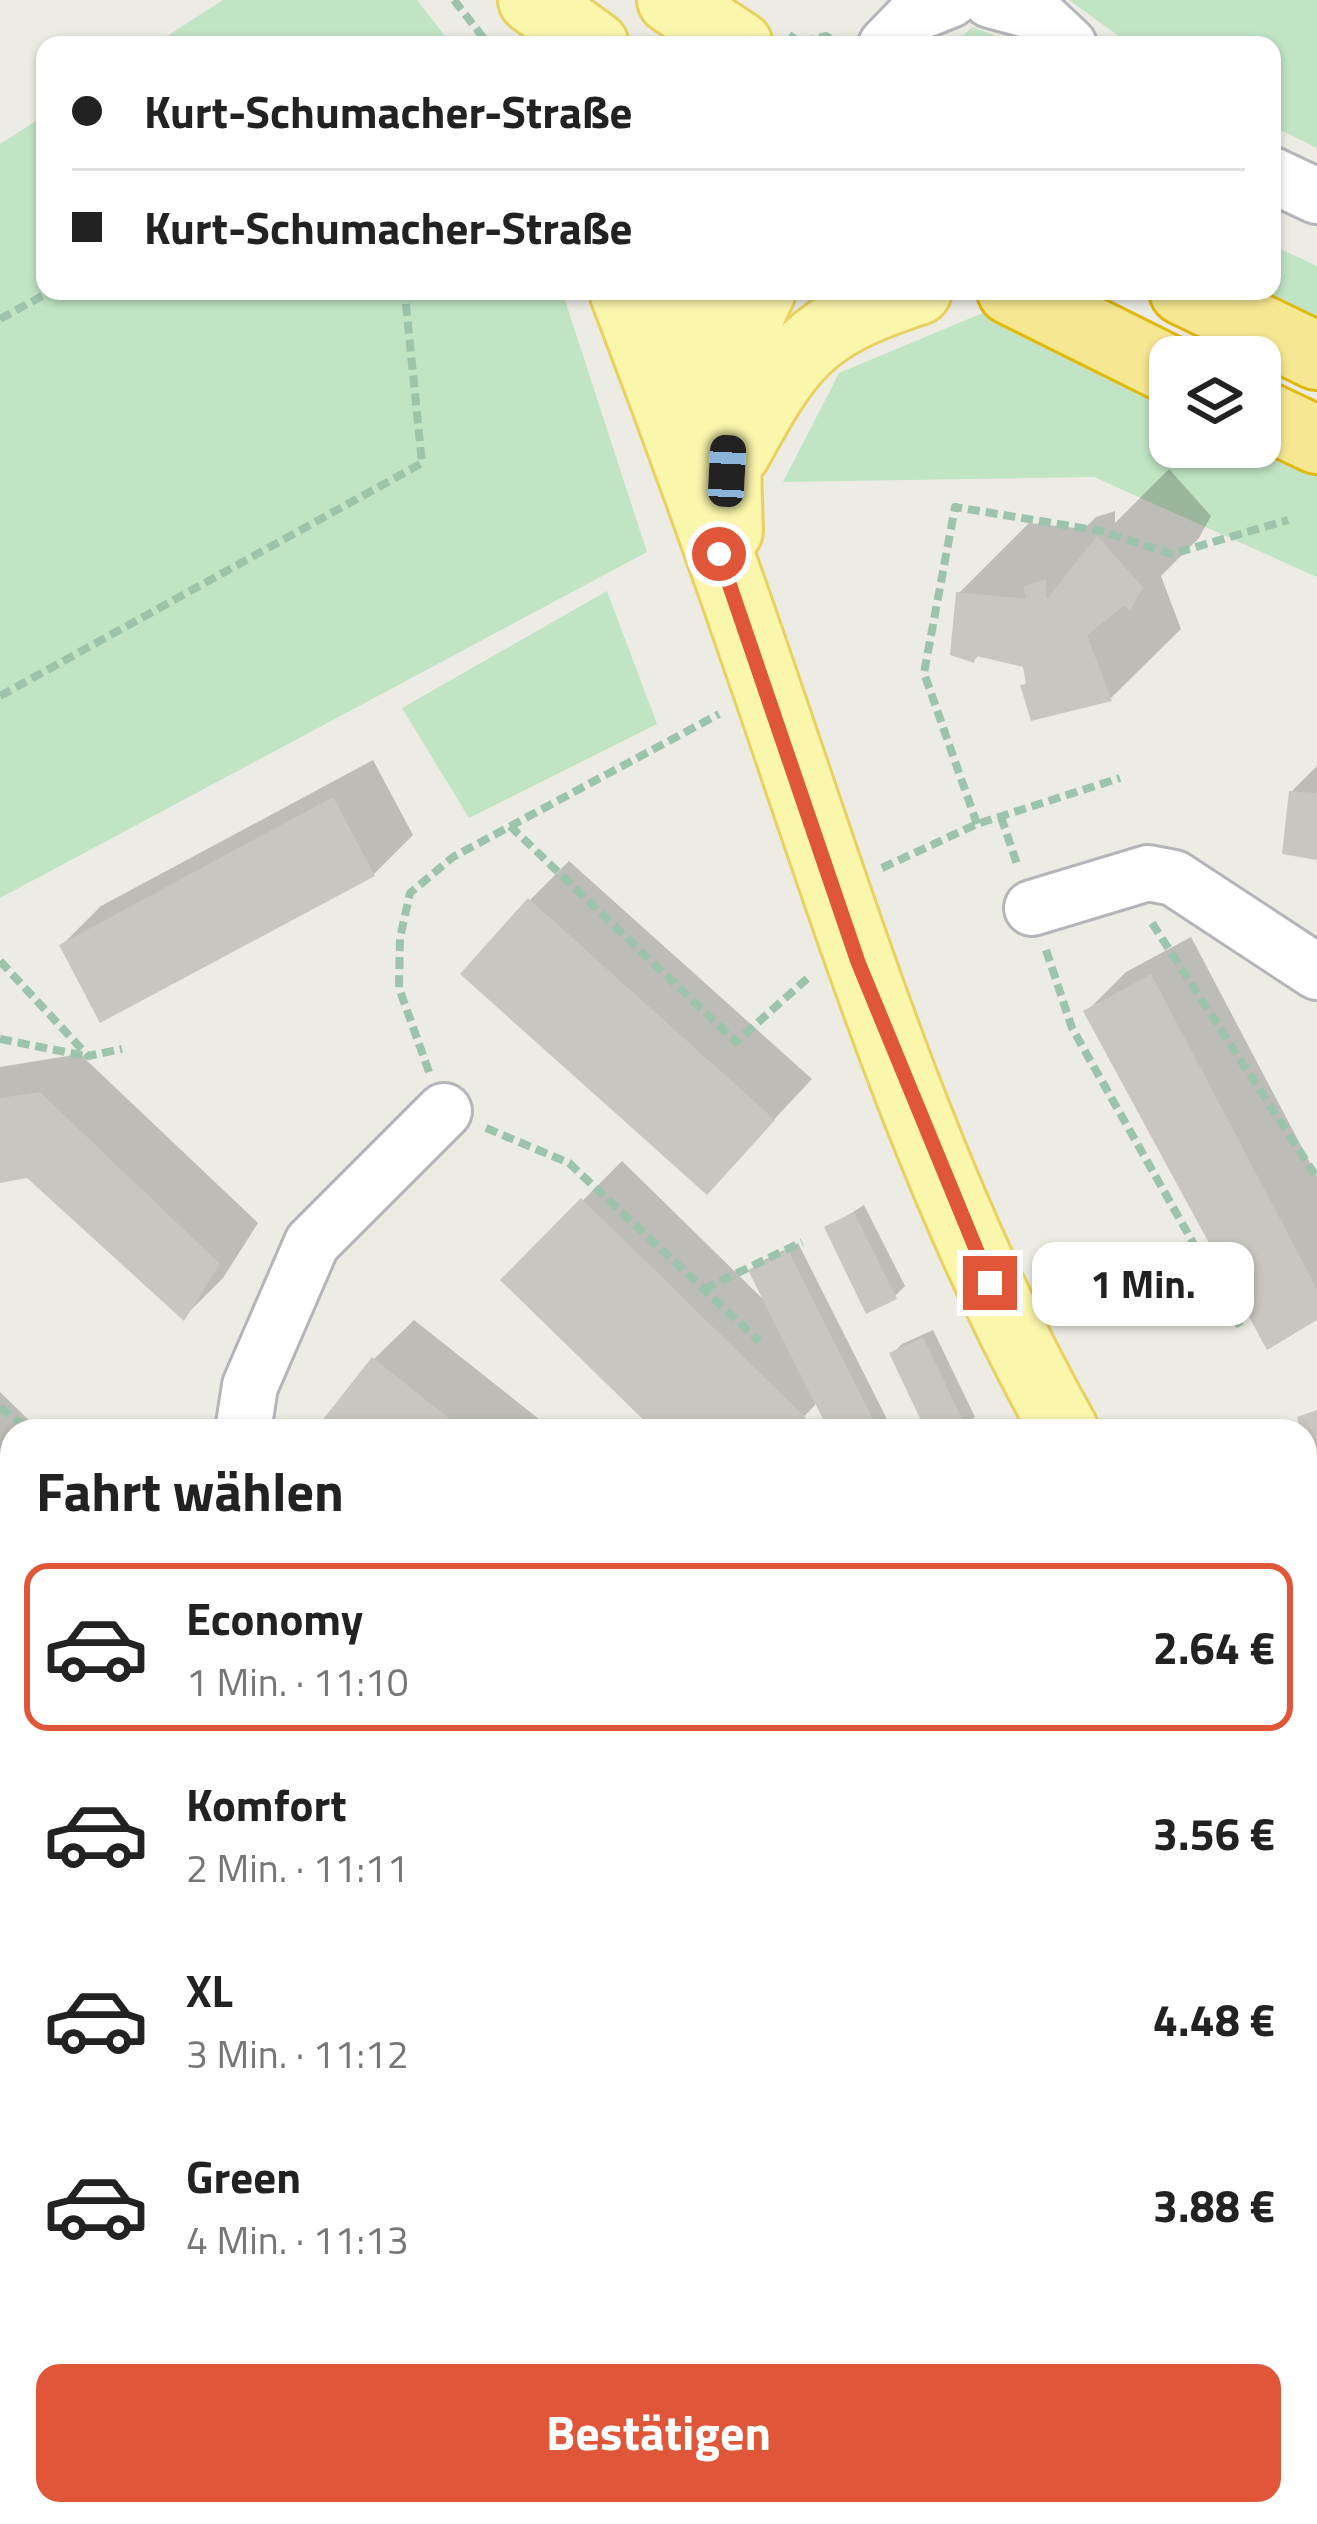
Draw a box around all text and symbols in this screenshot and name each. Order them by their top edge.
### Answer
text: Kurt-Schumacher-Straße [144,77,632,145]
text: Kurt-Schumacher-Straße [144,193,632,261]
map controls [1149,336,1281,468]
button: layers [1149,336,1281,468]
car [707,434,747,508]
route start [692,527,746,581]
callout: 1 Min. [1032,1241,1254,1325]
text: 1 Min. [1090,1254,1196,1313]
route end [963,1256,1017,1310]
text: Fahrt wählen [36,1450,344,1532]
text: Economy [186,1584,363,1652]
icon: car [42,1593,150,1701]
text: 2.64 € [1153,1613,1275,1681]
text: 1 Min. · 11:10 [186,1652,409,1711]
text: Komfort [186,1770,347,1838]
icon: car [42,1779,150,1887]
text: 3.56 € [1153,1799,1275,1867]
text: 2 Min. · 11:11 [186,1838,409,1897]
text: XL [186,1956,233,2024]
icon: car [42,1965,150,2073]
text: 4.48 € [1153,1985,1275,2053]
text: 3 Min. · 11:12 [186,2024,409,2083]
text: Green [186,2142,301,2210]
icon: car [42,2151,150,2259]
text: 3.88 € [1153,2171,1275,2239]
text: 4 Min. · 11:13 [186,2210,409,2269]
button: Bestätigen [36,2364,1281,2502]

